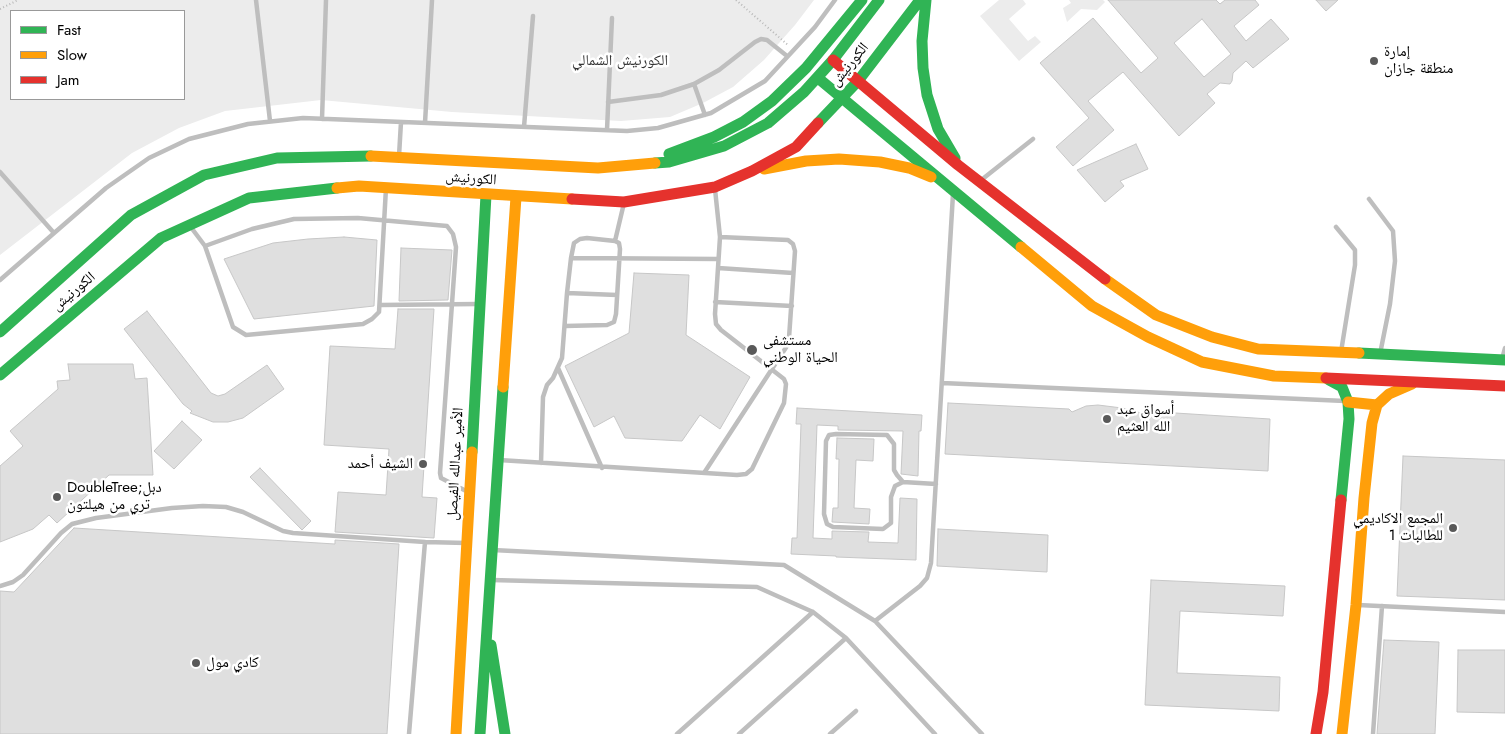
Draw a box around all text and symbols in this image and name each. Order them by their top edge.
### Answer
legend [10,10,185,100]
text: Fast [57,19,81,41]
street label: الكورنيش [827,39,873,91]
place label: إمارة منطقة جازان [1384,43,1453,78]
text: Slow [57,44,87,66]
park label: الكورنيش الشمالي [572,52,668,70]
marker: إمارة منطقة جازان [1368,55,1380,67]
text: Jam [57,69,80,91]
street label: الكورنيش [445,168,497,190]
street label: الكورنيش [49,269,99,315]
place label: مستشفى الحياة الوطني [763,332,838,367]
marker: مستشفى الحياة الوطني [745,343,759,357]
place label: أسواق عبد الله العثيم [1117,401,1174,436]
street label: الأمير عبدالله الفيصل [444,407,468,521]
marker: أسواق عبد الله العثيم [1101,413,1113,425]
place label: الشيف أحمد [348,455,413,473]
marker: الشيف أحمد [417,458,429,470]
place label: DoubleTree;دبل تري من هيلتون [67,479,162,514]
marker: DoubleTree;دبل تري من هيلتون [51,491,63,503]
place label: المجمع الاكاديمي 1 للطالبات [1353,510,1443,545]
marker: المجمع الاكاديمي 1 للطالبات [1447,522,1459,534]
place label: كادي مول [206,654,259,672]
marker: كادي مول [190,657,202,669]

